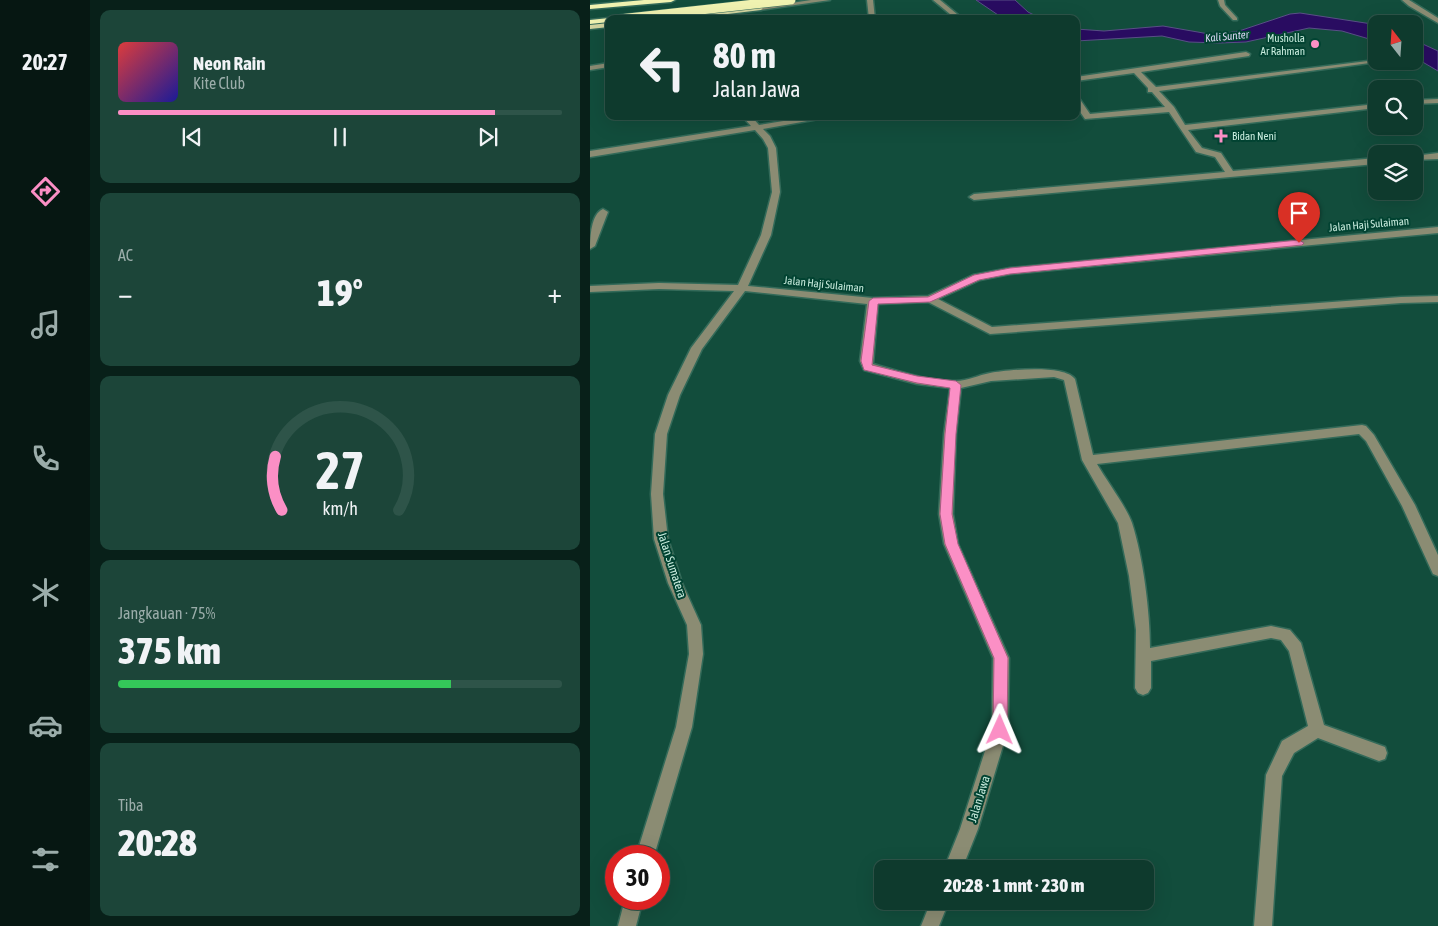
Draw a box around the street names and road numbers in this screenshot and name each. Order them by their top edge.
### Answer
street label: Jalan Haji Sulaiman [1328,215,1410,233]
street label: Jalan Haji Sulaiman [783,274,865,294]
street label: Jalan Sumatera [655,530,689,600]
street label: Jalan Jawa [965,774,993,824]

